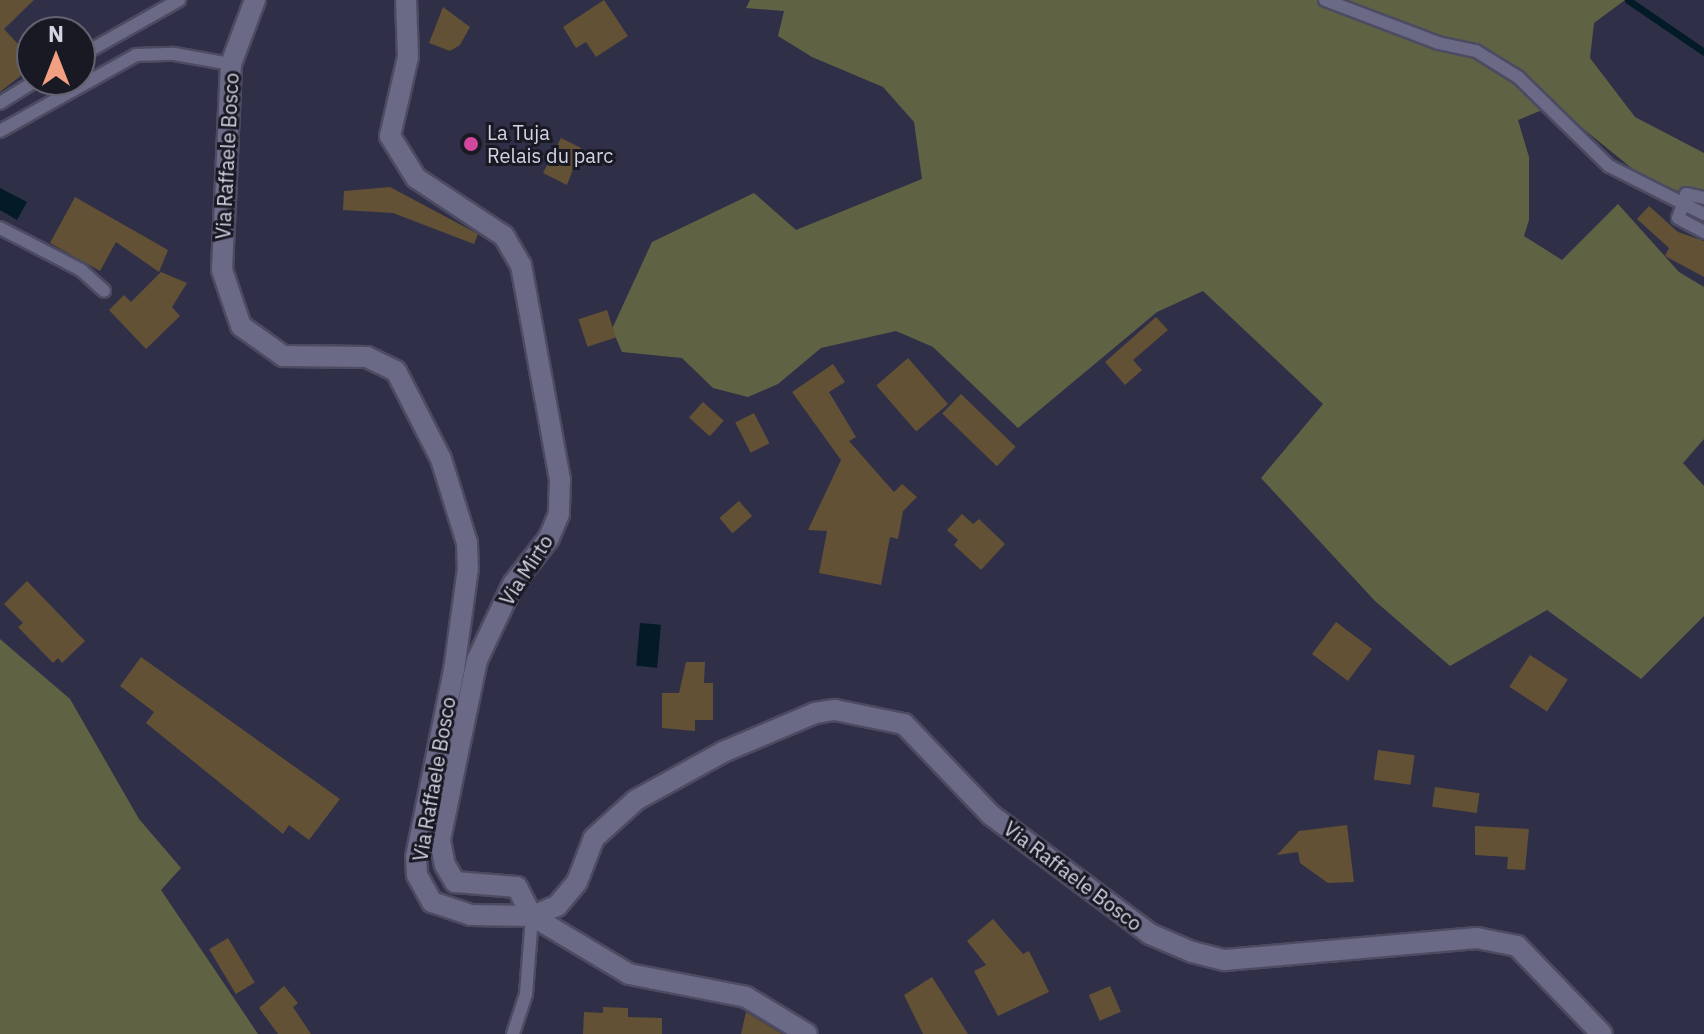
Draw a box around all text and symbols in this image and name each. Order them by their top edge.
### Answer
north arrow [16,16,96,96]
text: N [48,19,64,48]
street label: Via Raffaele Bosco [211,72,243,240]
place label: La Tuja Relais du parc [487,120,613,167]
marker: La Tuja Relais du parc [462,135,480,153]
street label: Via Mirto [494,530,558,610]
street label: Via Raffaele Bosco [408,695,460,863]
street label: Via Raffaele Bosco [999,816,1147,936]

